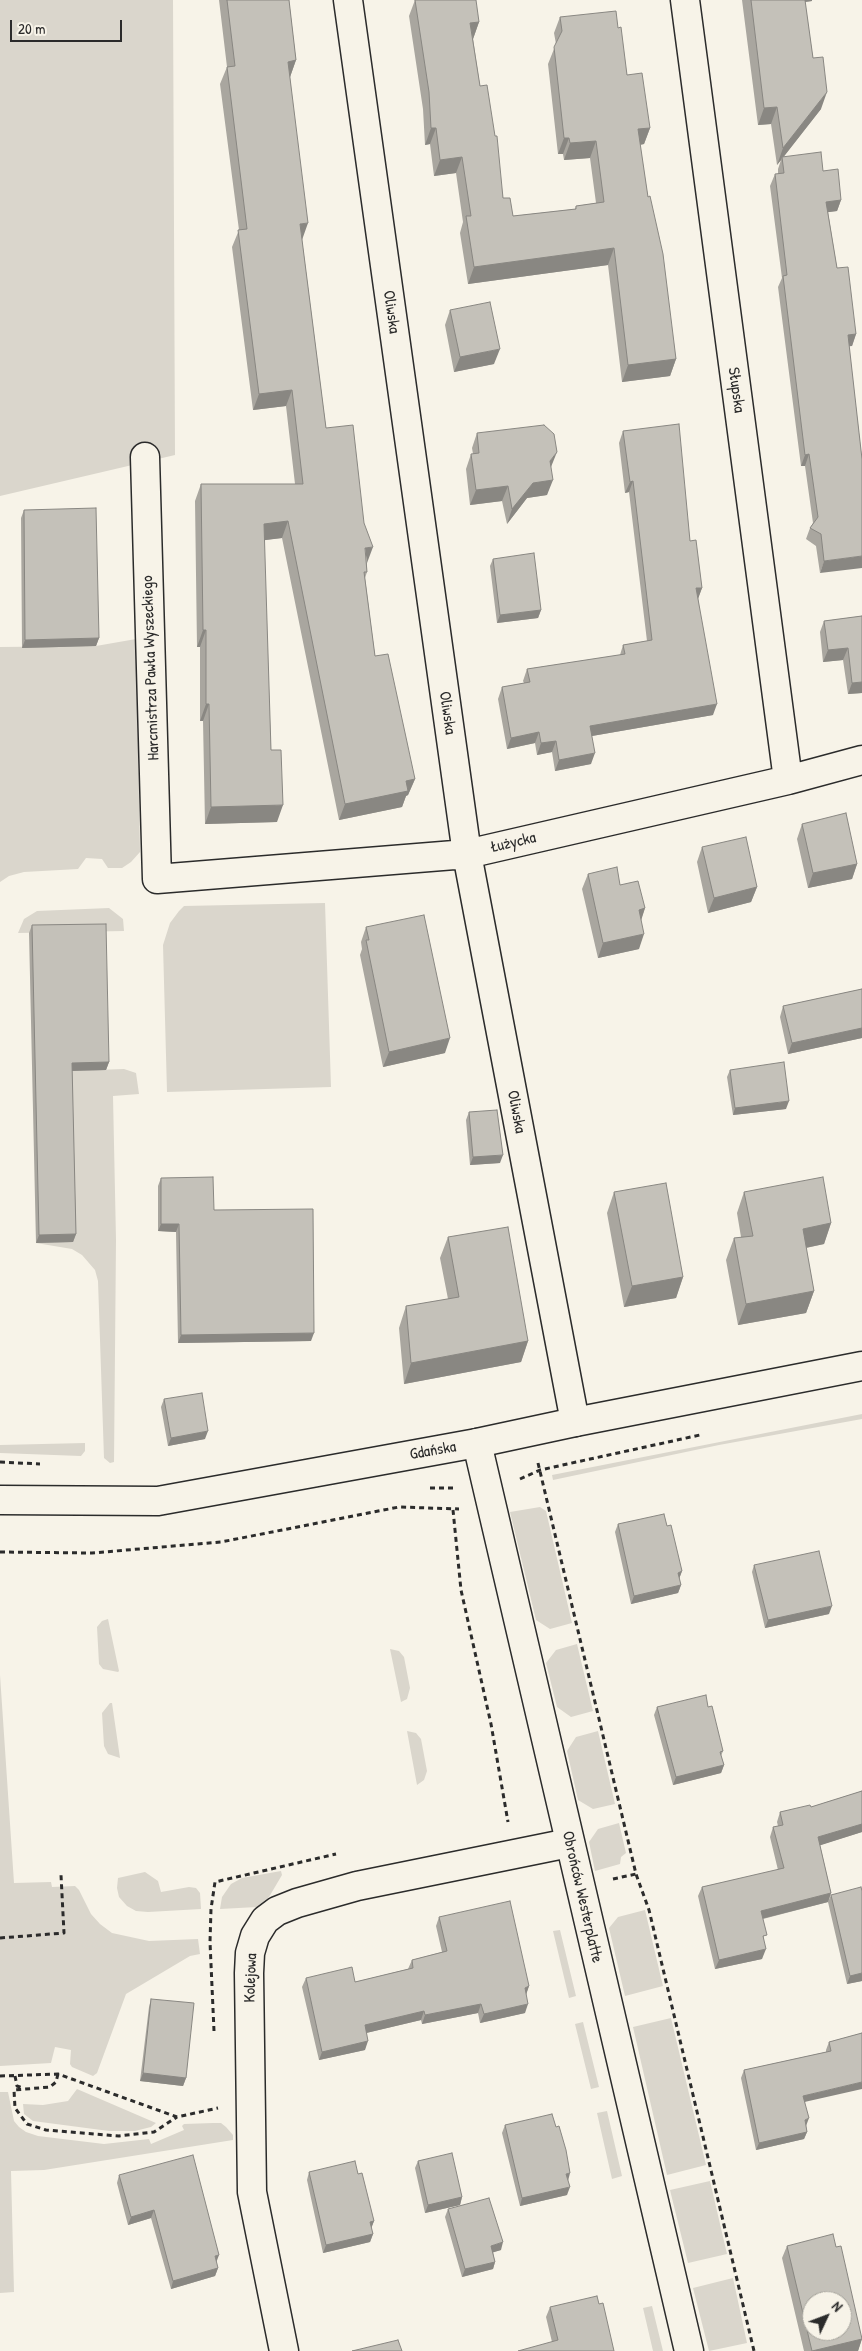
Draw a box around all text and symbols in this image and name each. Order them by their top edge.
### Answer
scale bar [12,10,125,42]
text: 20 m [18,18,45,39]
street label: Oliwska [378,289,404,335]
street label: Słupska [723,366,749,414]
street label: Harcmistrza Pawła Wyszeckiego [138,575,164,761]
street label: Oliwska [434,690,460,736]
street label: Łużycka [488,828,538,858]
street label: Oliwska [502,1089,530,1135]
street label: Gdańska [408,1438,458,1464]
street label: Obrońców Westerplatte [558,1829,606,1965]
street label: Kolejowa [241,1953,261,2003]
north arrow [802,2291,852,2341]
text: N [828,2297,847,2315]

